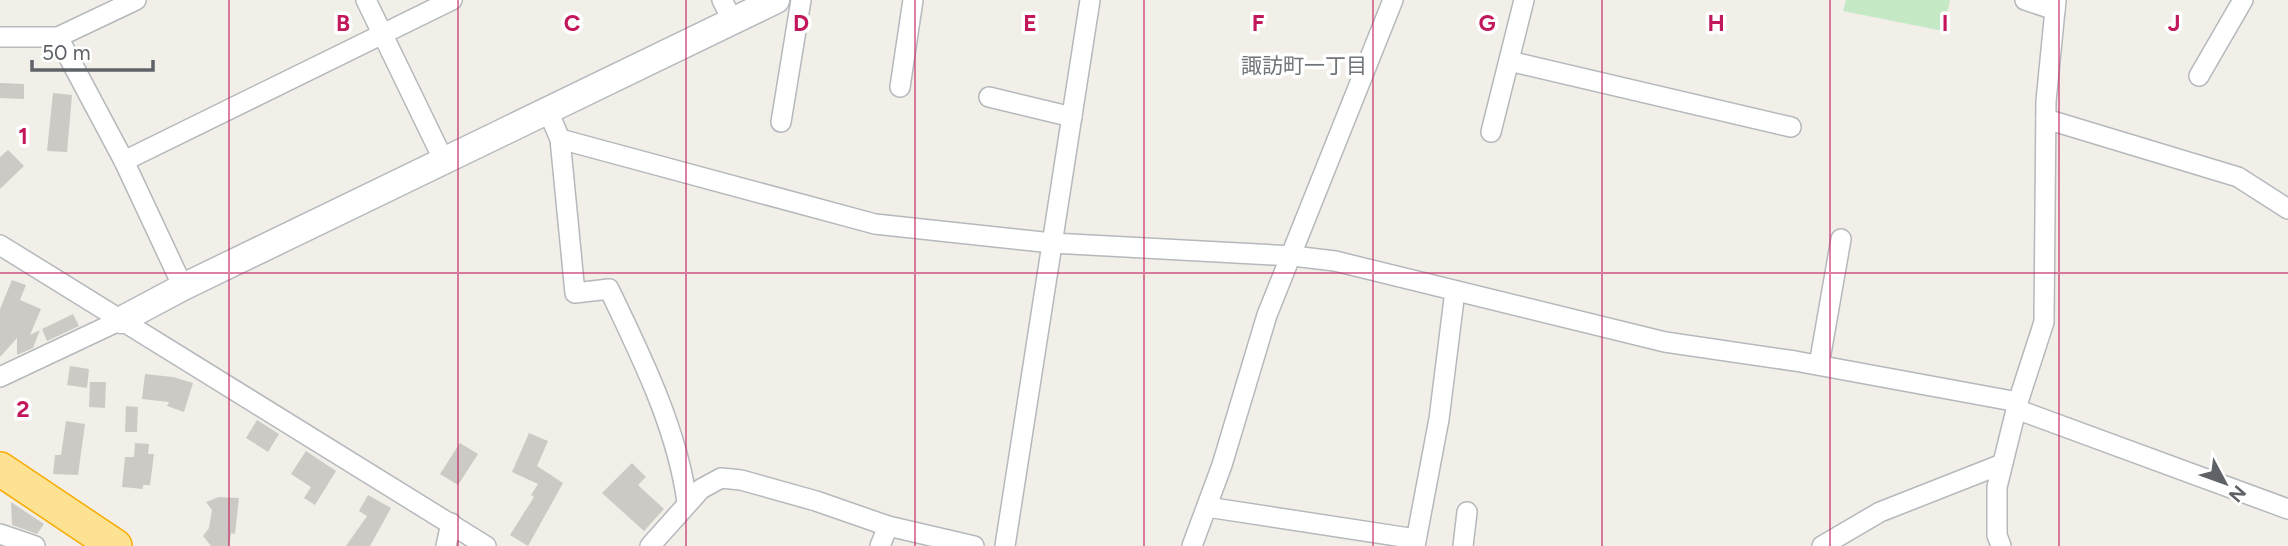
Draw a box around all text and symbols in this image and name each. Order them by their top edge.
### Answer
text: B [336,9,350,37]
text: C [564,9,581,37]
text: D [793,9,809,37]
text: E [1023,9,1037,37]
text: F [1252,9,1265,37]
text: G [1478,9,1496,37]
text: H [1707,9,1725,37]
text: I [1942,9,1948,37]
text: J [2168,9,2180,37]
scale bar [32,28,152,72]
text: 50 m [42,40,91,65]
district label: 諏訪町一丁目 [1241,53,1367,78]
text: 1 [18,122,28,150]
text: 2 [16,395,30,423]
north arrow [2190,448,2260,518]
text: N [2224,481,2251,507]

